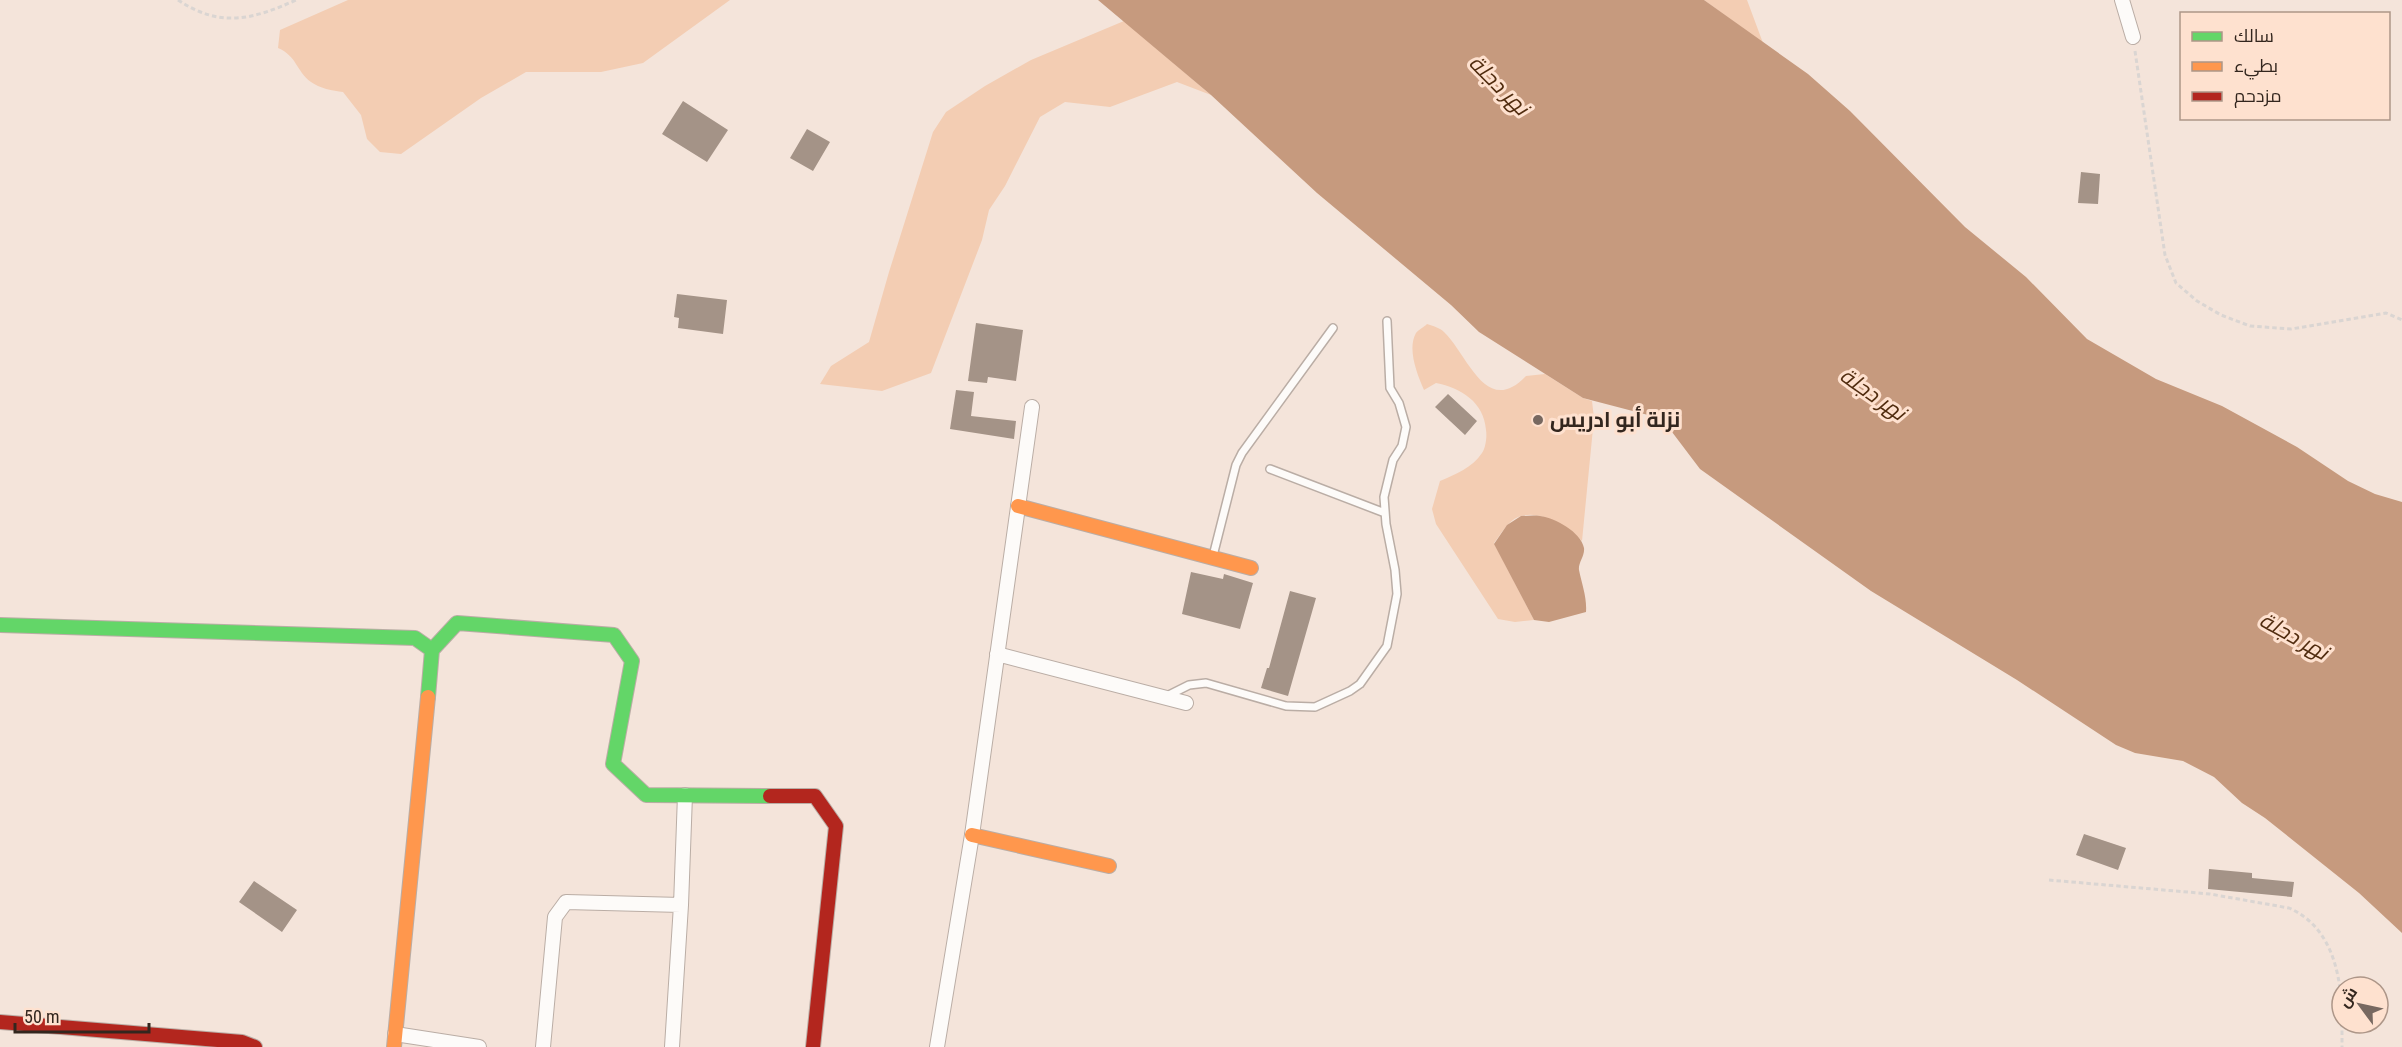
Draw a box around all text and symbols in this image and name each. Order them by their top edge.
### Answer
legend [2180,12,2390,120]
text: سالك [2234,25,2274,46]
water label: نهر دجلة [1463,50,1536,122]
text: بطيء [2234,55,2278,80]
text: مزدحم [2234,85,2282,108]
water label: نهر دجلة [1835,362,1912,428]
place label: نزلة أبو ادريس [1550,406,1680,433]
marker: نزلة أبو ادريس [1531,413,1545,427]
water label: نهر دجلة [2255,607,2334,667]
north arrow [2330,975,2390,1035]
text: ش [2334,983,2361,1011]
scale bar [15,996,148,1034]
text: 50 m [24,1006,59,1027]

